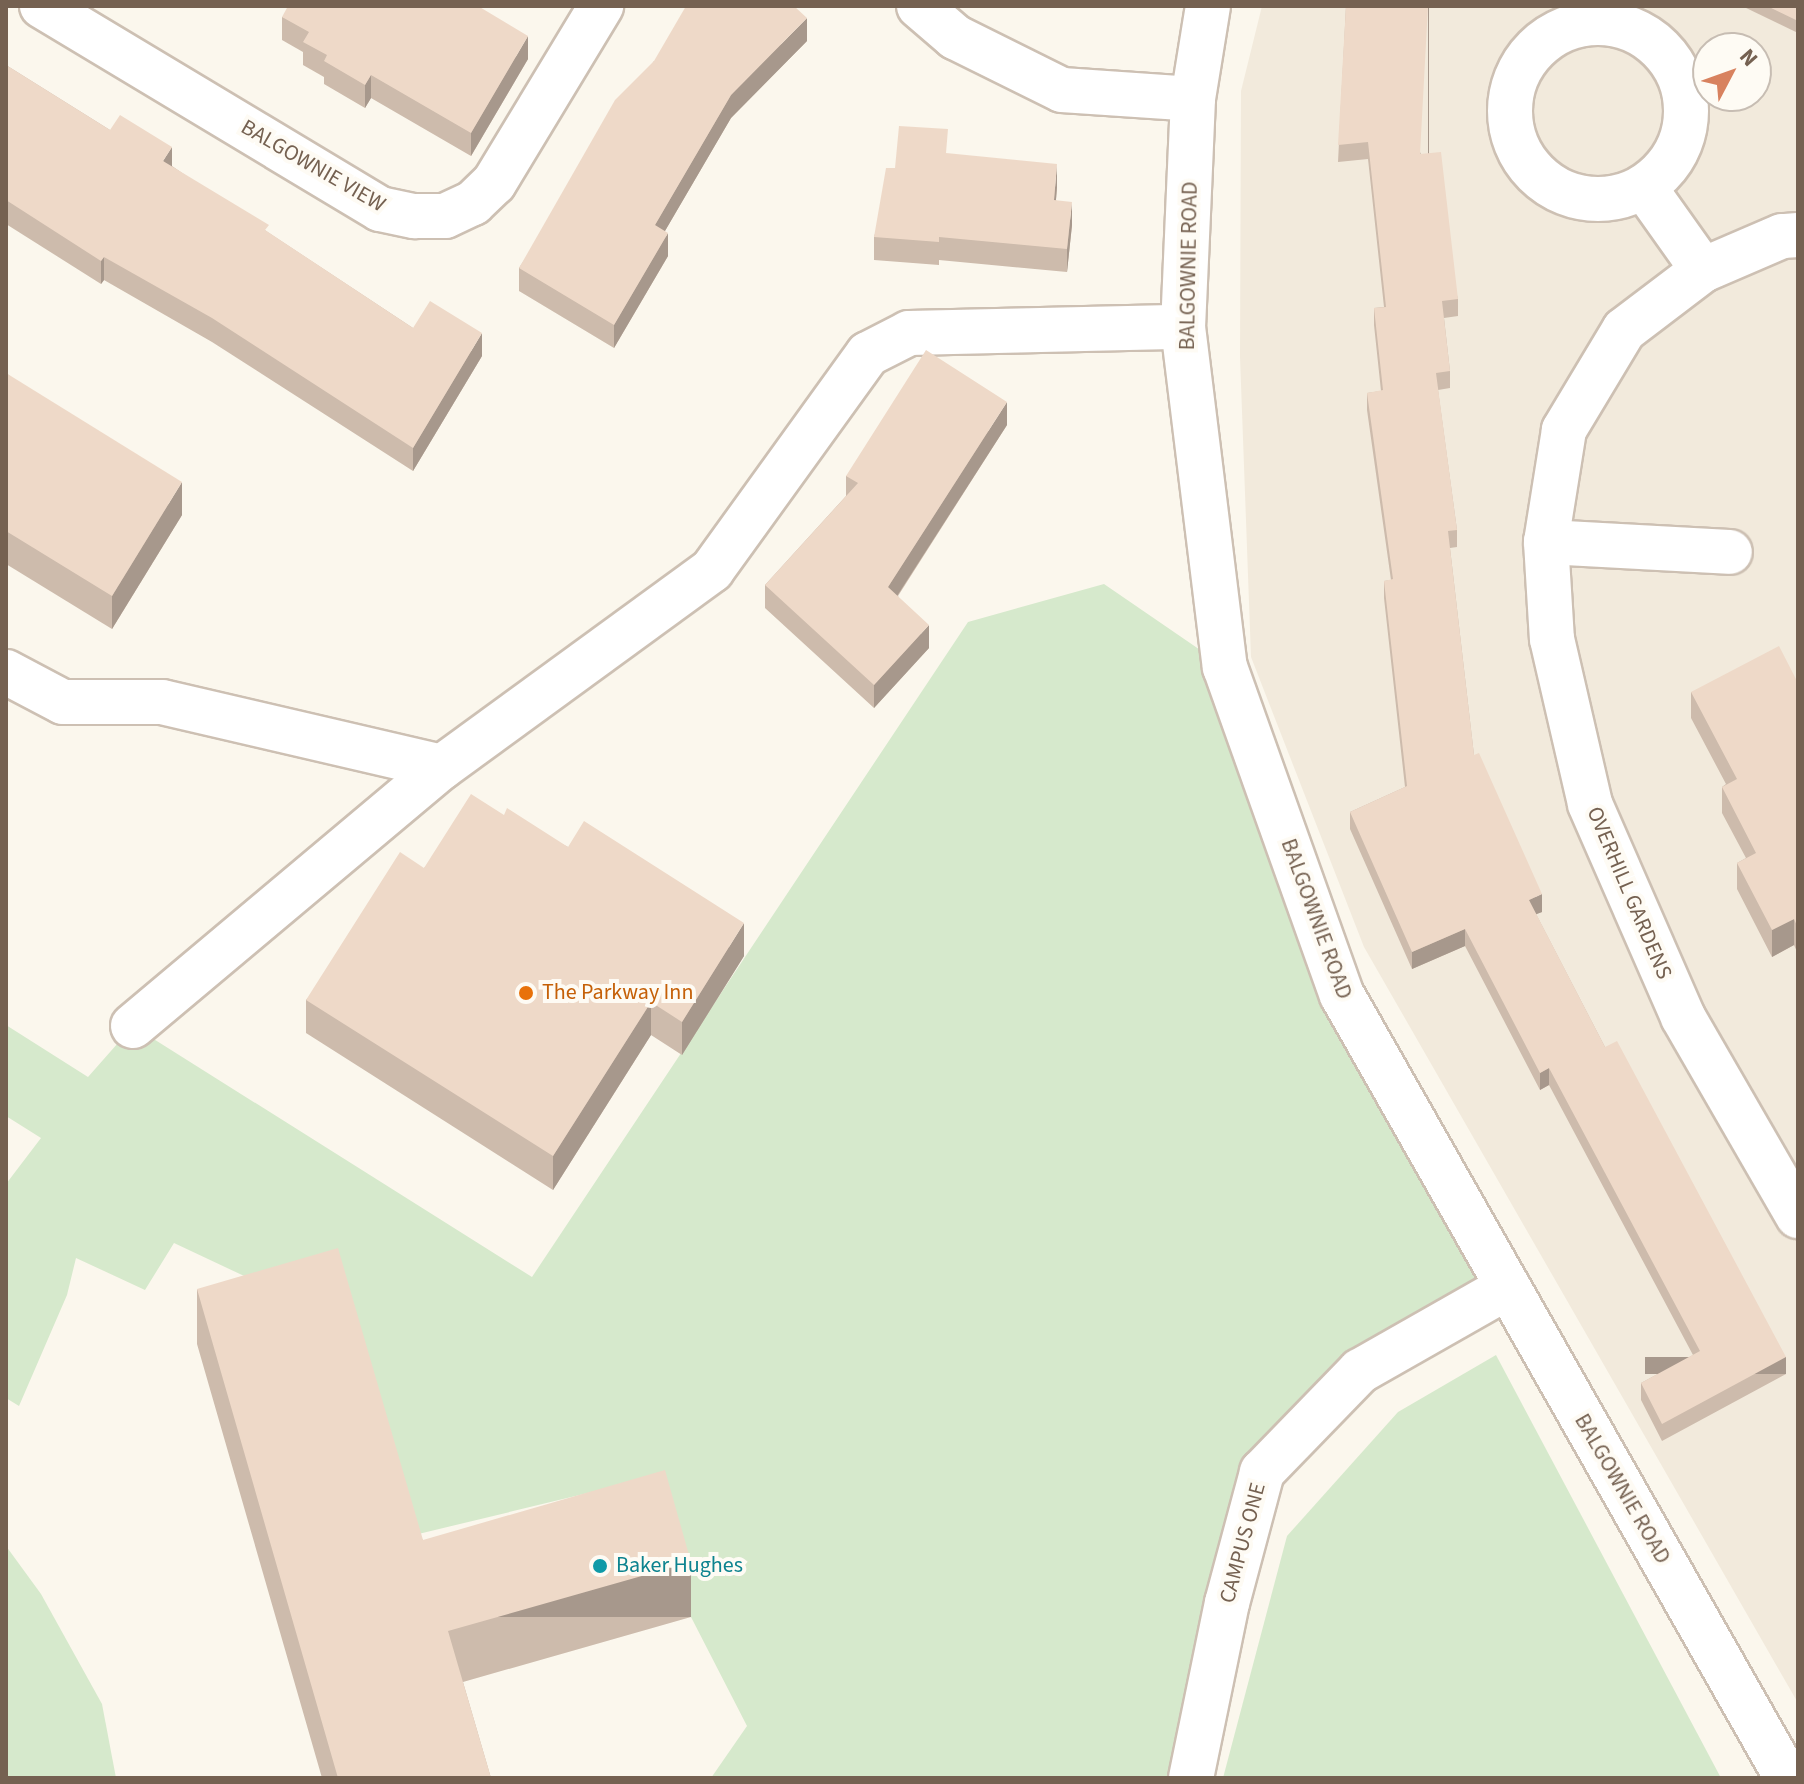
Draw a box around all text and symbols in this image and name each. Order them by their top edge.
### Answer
north arrow [1692,32,1772,112]
text: N [1732,42,1765,74]
street label: BALGOWNIE VIEW [236,114,390,218]
street label: BALGOWNIE ROAD [1174,181,1204,351]
street label: OVERHILL GARDENS [1581,803,1677,983]
street label: BALGOWNIE ROAD [1275,835,1357,1003]
place label: The Parkway Inn [542,980,693,1006]
marker: The Parkway Inn [517,984,535,1002]
street label: BALGOWNIE ROAD [1568,1409,1676,1569]
street label: CAMPUS ONE [1214,1480,1272,1606]
place label: Baker Hughes [616,1553,743,1579]
marker: Baker Hughes [591,1557,609,1575]

